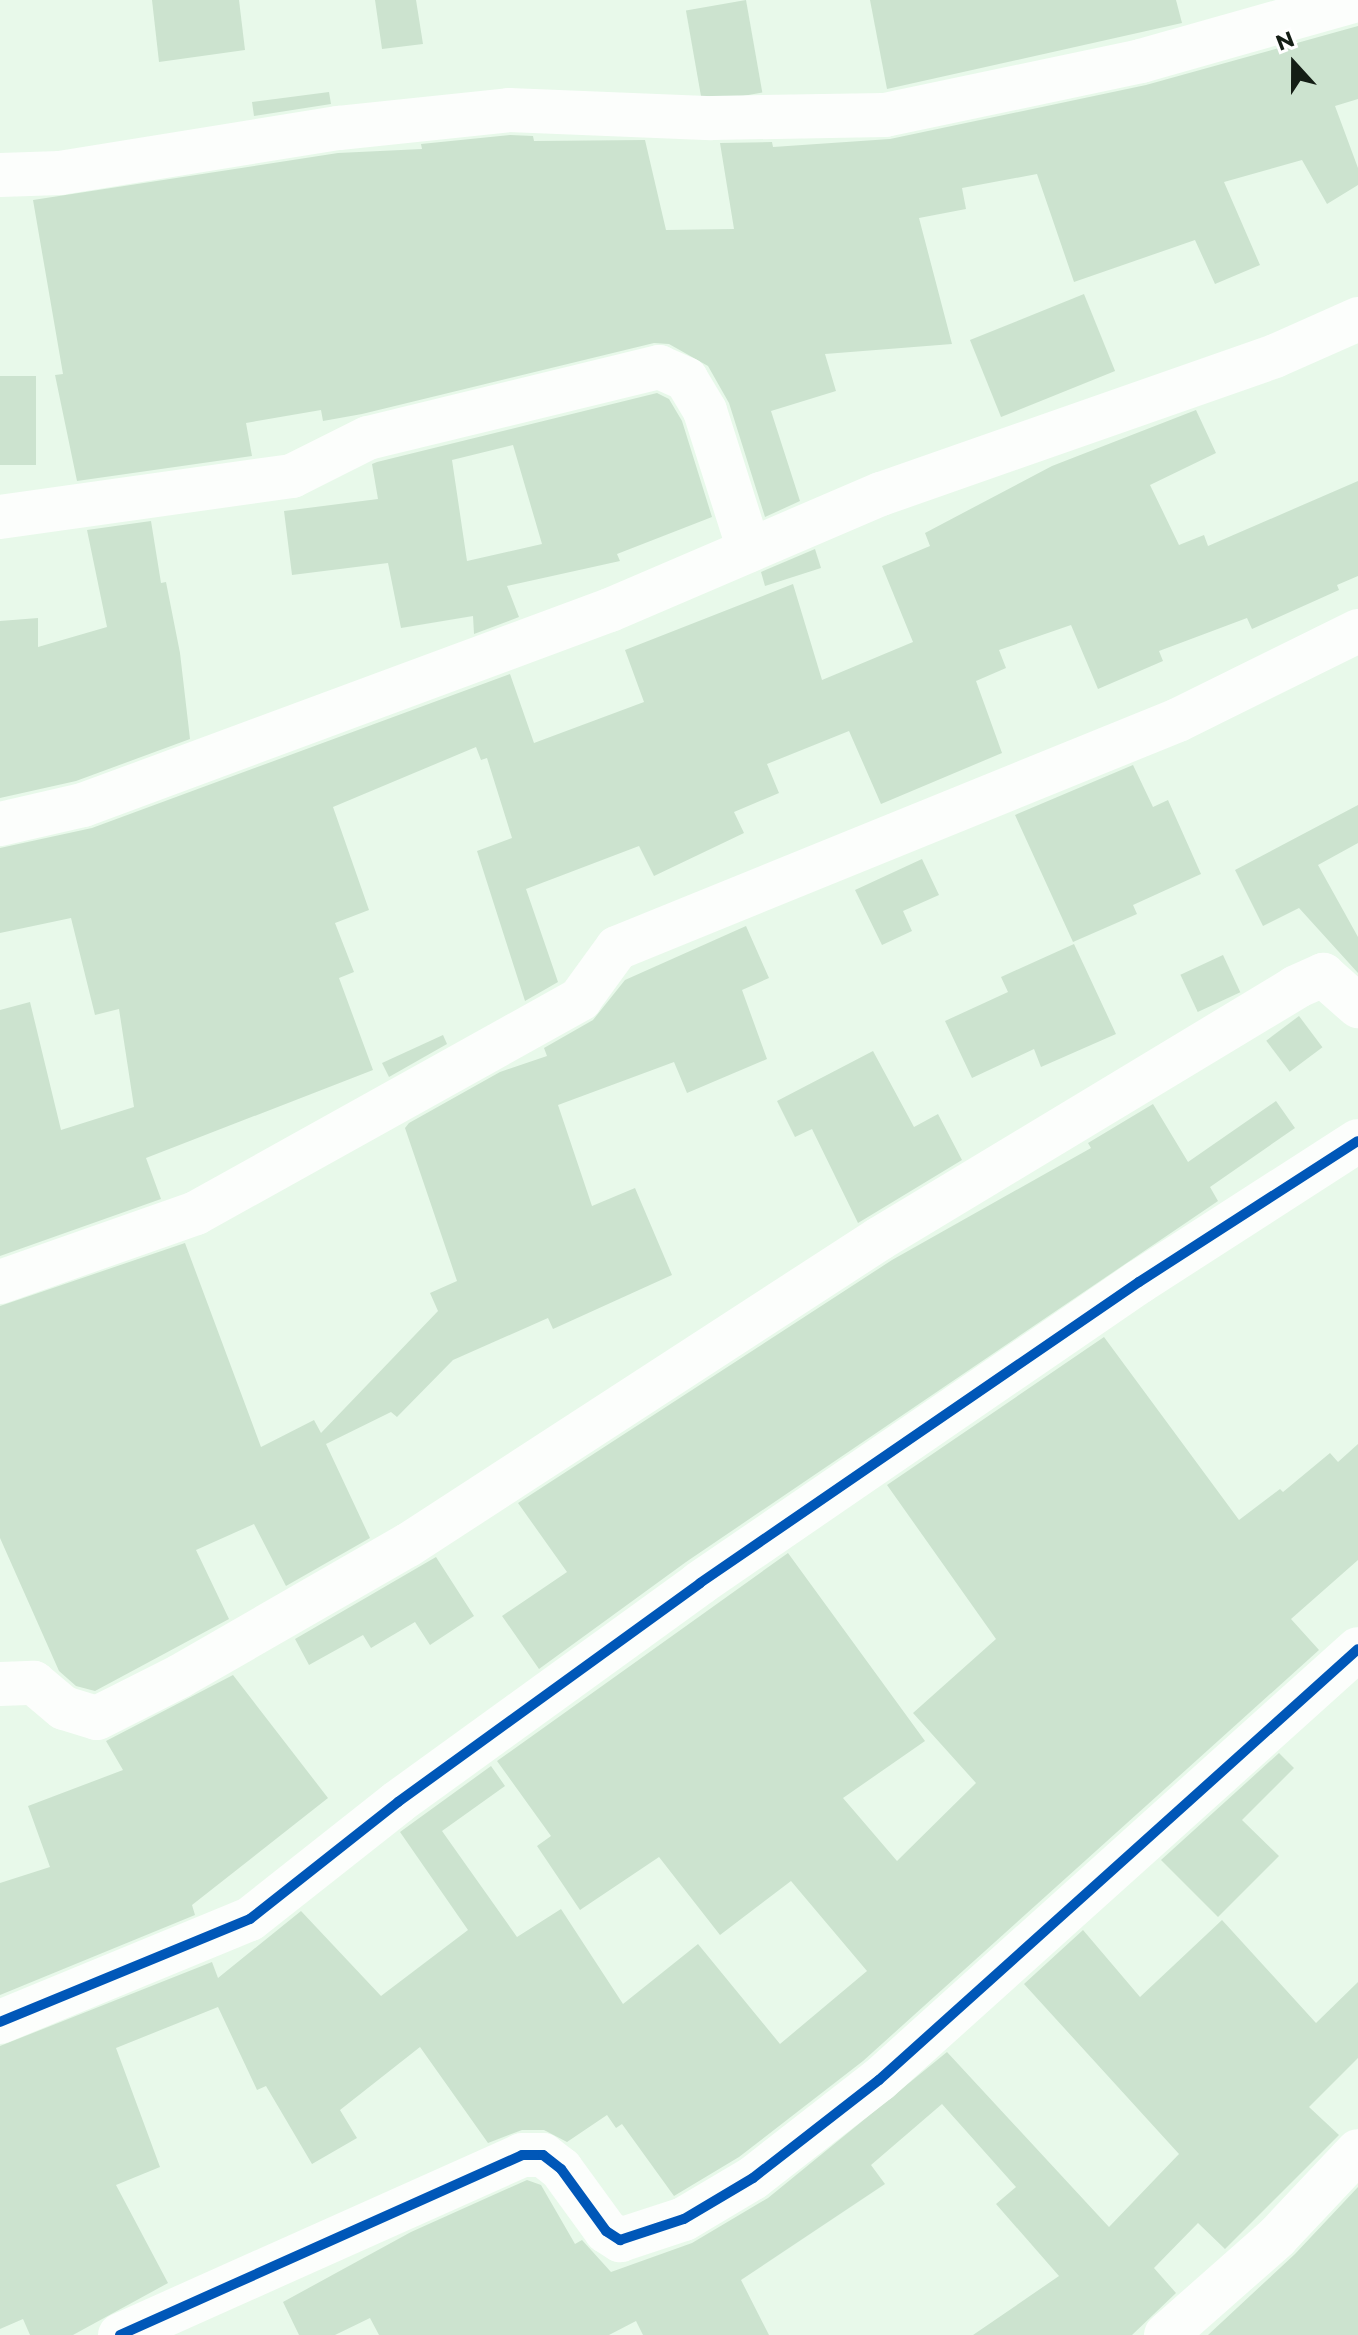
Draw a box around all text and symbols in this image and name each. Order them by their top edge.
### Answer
north arrow [1254,24,1334,104]
text: N [1272,25,1298,57]

